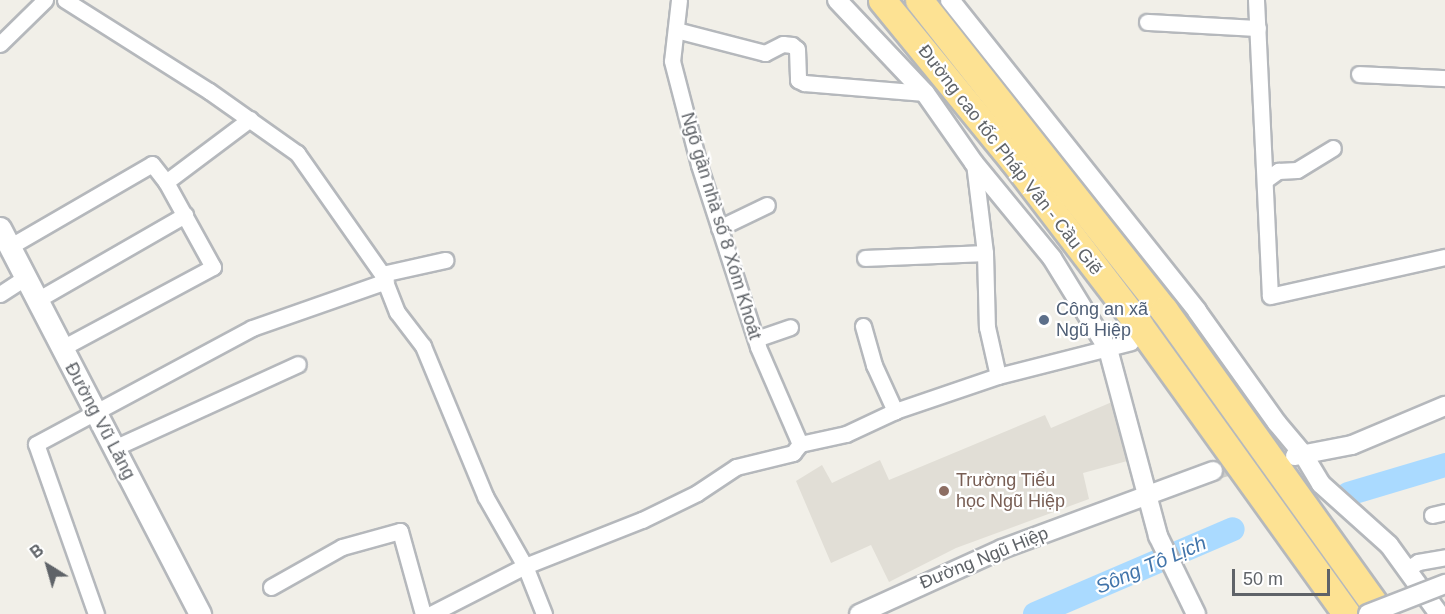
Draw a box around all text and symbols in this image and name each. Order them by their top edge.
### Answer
street label: Đường cao tốc Pháp Vân - Cầu Giẽ [913,41,1107,279]
street label: Ngõ gần nhà số 8 Xóm Khoát [676,110,766,342]
place label: Công an xã Ngũ Hiệp [1056,299,1148,342]
marker: Công an xã Ngũ Hiệp [1037,313,1051,327]
street label: Đường Vũ Lăng [60,359,140,483]
place label: Trường Tiểu học Ngũ Hiệp [956,470,1065,512]
marker: Trường Tiểu học Ngũ Hiệp [937,484,951,498]
street label: Đường Ngũ Hiệp [916,522,1052,594]
water label: Sông Tô Lịch [1092,531,1210,599]
north arrow [18,536,78,596]
text: B [27,541,47,561]
scale bar [1235,557,1332,595]
text: 50 m [1243,569,1283,589]

